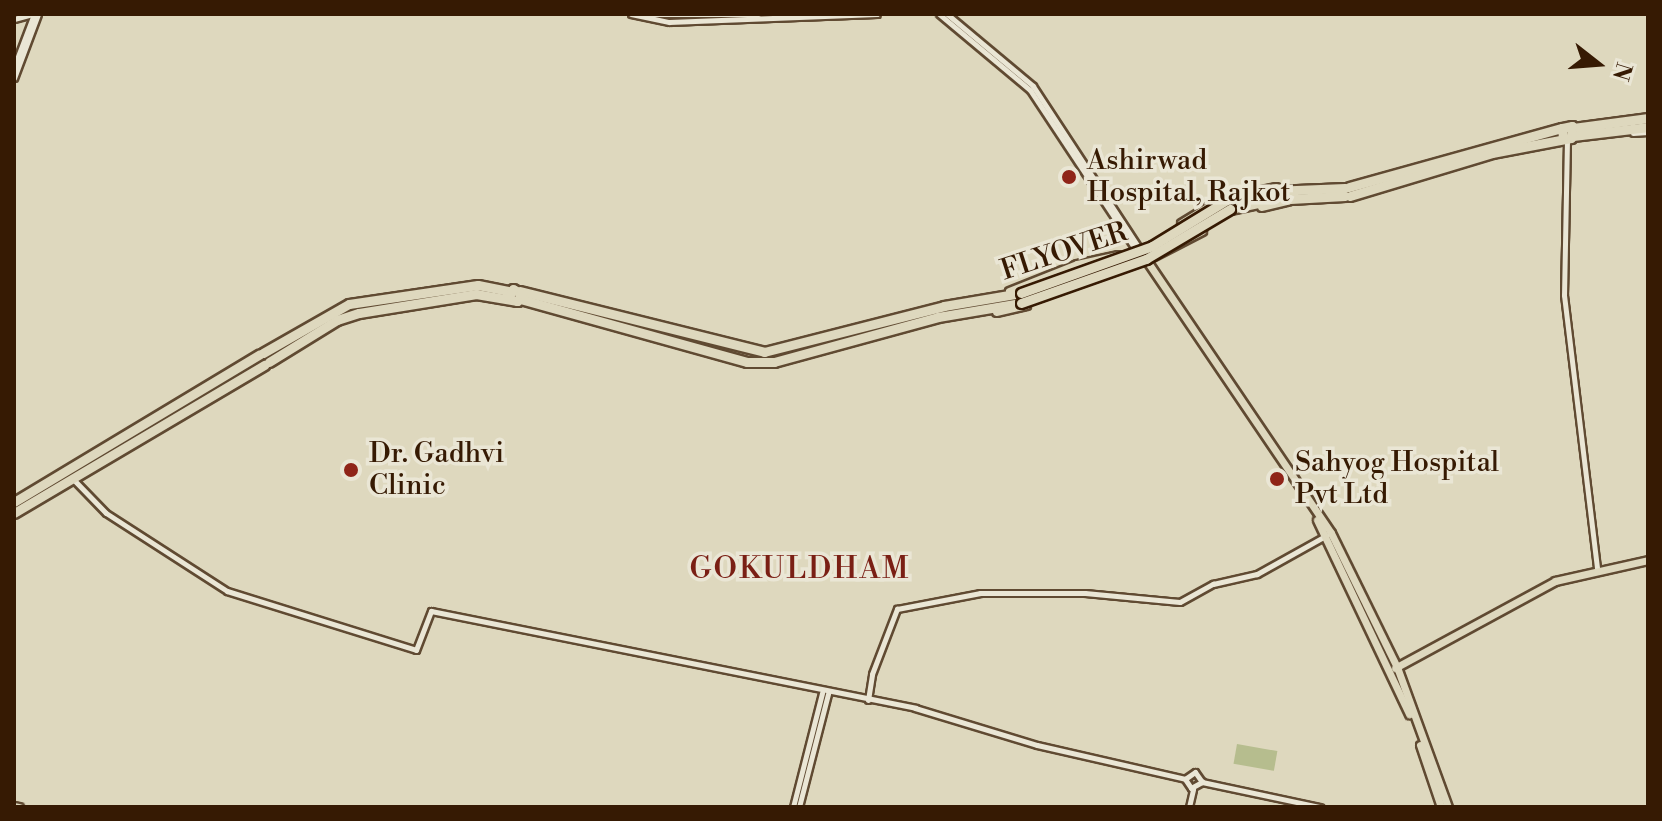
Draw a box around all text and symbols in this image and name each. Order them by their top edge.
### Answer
north arrow [1558,24,1638,104]
text: N [1606,59,1637,83]
place label: Ashirwad Hospital, Rajkot [1087,144,1291,210]
marker: Ashirwad Hospital, Rajkot [1058,166,1080,188]
street label: FLYOVER [997,216,1131,288]
place label: Dr. Gadhvi Clinic [369,437,504,503]
place label: Sahyog Hospital Pvt Ltd [1295,446,1499,512]
marker: Dr. Gadhvi Clinic [340,459,362,481]
marker: Sahyog Hospital Pvt Ltd [1266,468,1288,490]
district label: GOKULDHAM [689,551,911,587]

